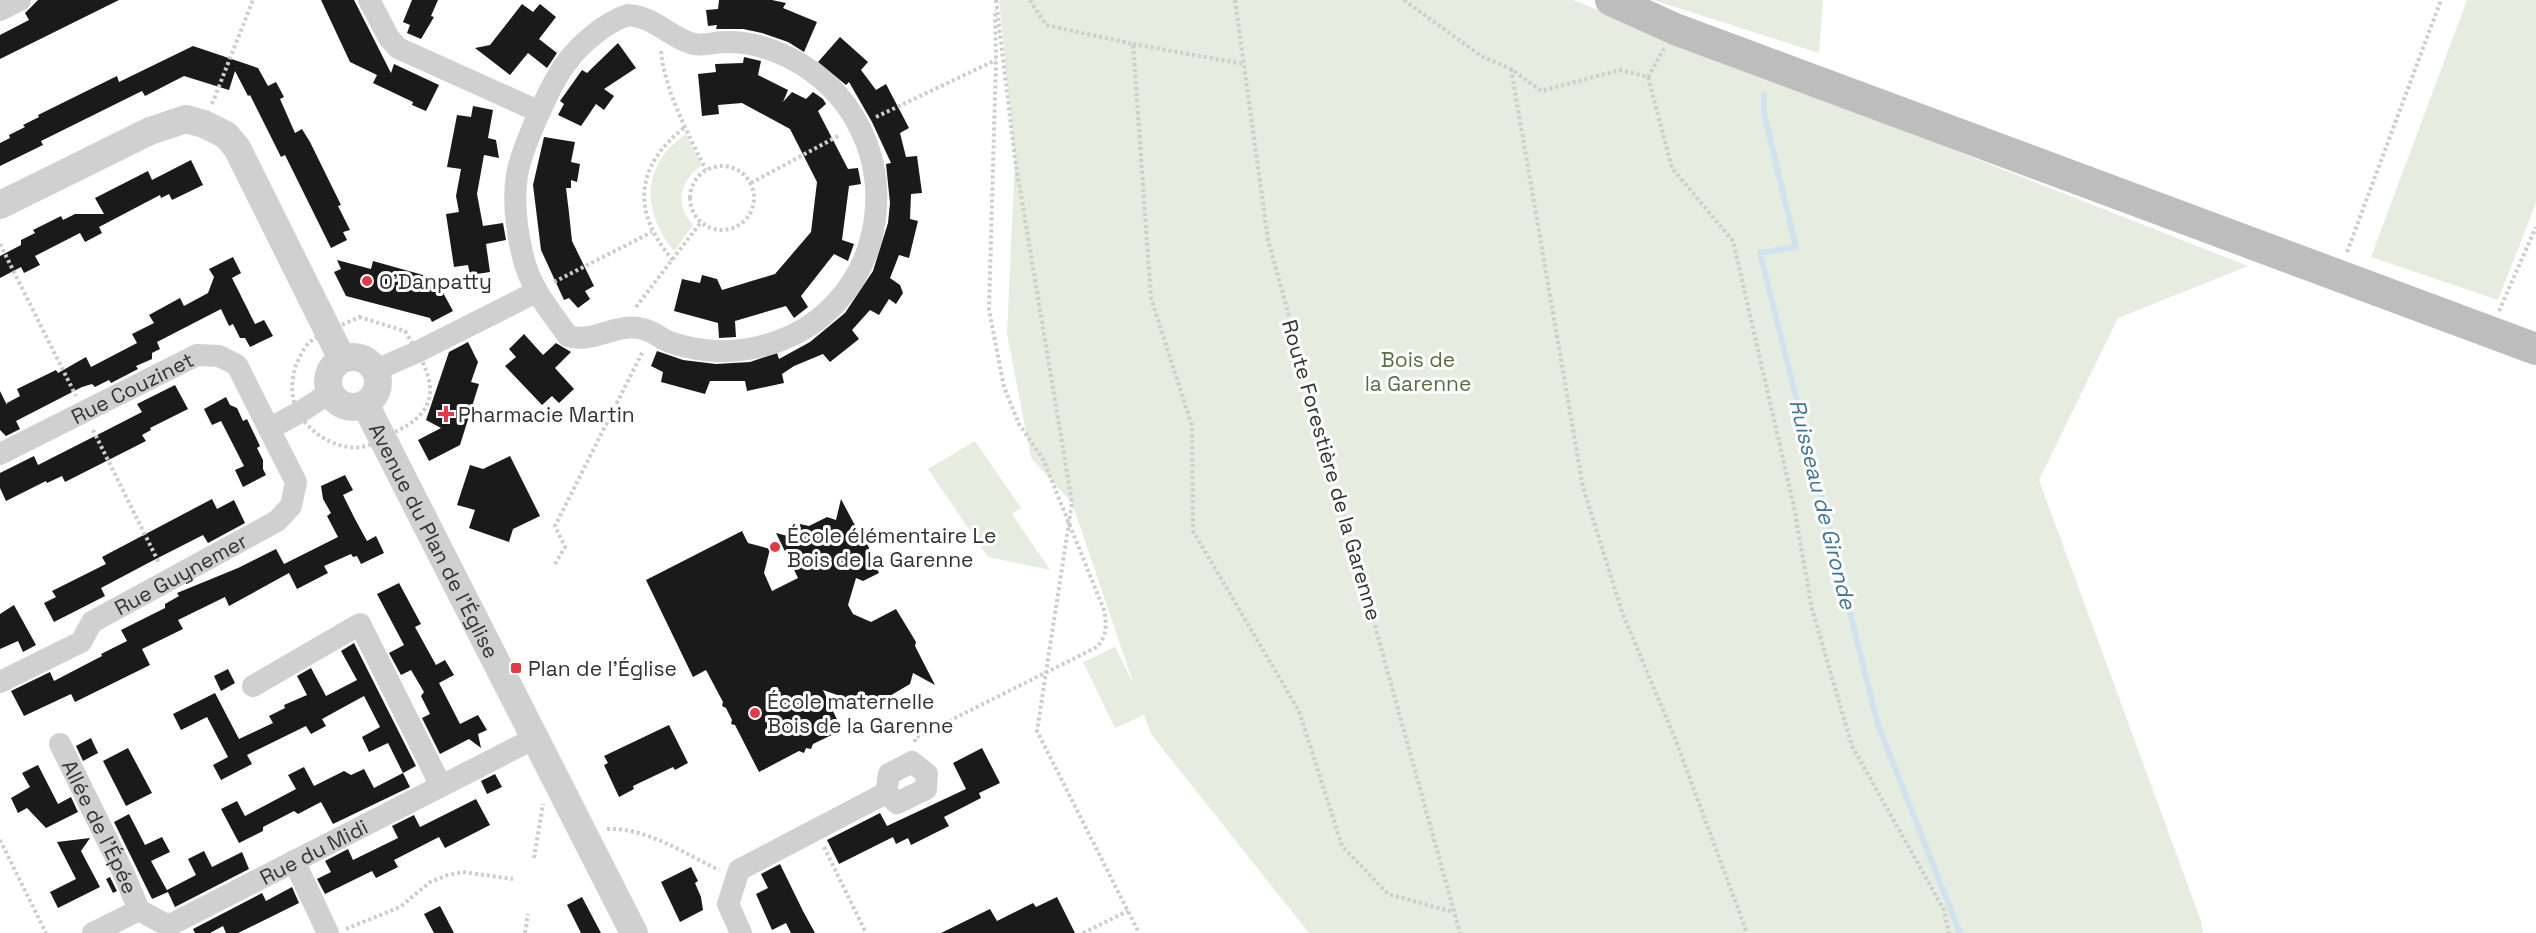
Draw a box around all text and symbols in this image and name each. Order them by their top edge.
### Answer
place label: O'Danpatty [379,268,492,295]
marker: O'Danpatty [360,274,374,288]
street label: Route Forestière de la Garenne [1276,316,1388,624]
street label: Rue Couzinet [66,345,198,430]
park label: Bois de la Garenne [1365,346,1471,397]
water label: Ruisseau de Gironde [1783,396,1863,613]
place label: Pharmacie Martin [458,401,635,428]
marker: Pharmacie Martin [439,407,453,421]
street label: Avenue du Plan de l'Église [363,418,505,663]
place label: École élémentaire Le Bois de la Garenne [787,522,996,573]
street label: Rue Guynemer [109,527,252,621]
marker: École élémentaire Le Bois de la Garenne [768,540,782,554]
place label: Plan de l'Église [528,655,677,682]
marker: Plan de l'Église [509,661,523,675]
place label: École maternelle Bois de la Garenne [767,688,954,739]
marker: École maternelle Bois de la Garenne [748,706,762,720]
street label: Allée de l'Épée [56,755,144,898]
street label: Rue du Midi [255,813,372,890]

